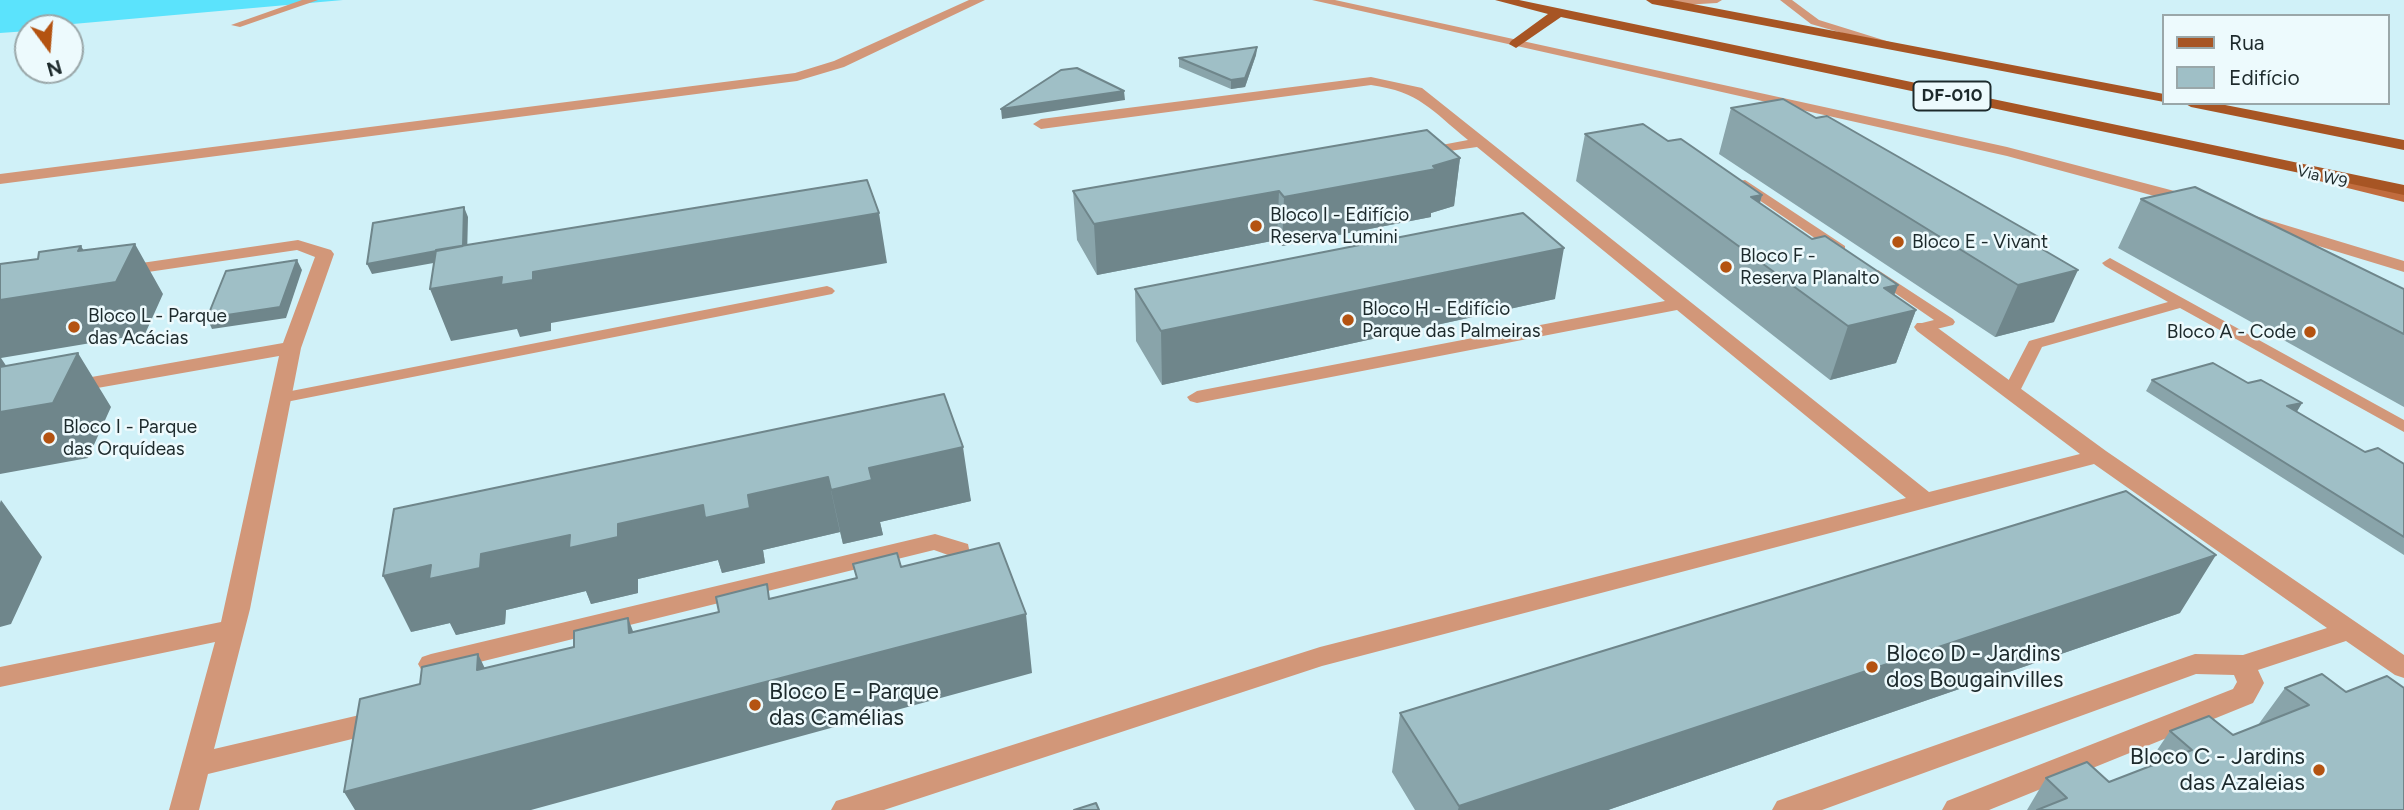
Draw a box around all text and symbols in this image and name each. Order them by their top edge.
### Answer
north arrow [14,14,84,84]
legend [2162,14,2390,105]
text: Rua [2229,30,2265,55]
text: N [44,55,65,81]
text: Edifício [2229,65,2300,90]
road number: DF-010 [1913,82,1990,110]
street label: Via W9 [2295,161,2349,193]
place label: Bloco I - Edifício Reserva Lumini [1270,204,1409,248]
marker: Bloco I - Edifício Reserva Lumini [1248,218,1264,234]
place label: Bloco E - Vivant [1912,231,2048,253]
marker: Bloco E - Vivant [1890,234,1906,250]
place label: Bloco F - Reserva Planalto [1740,245,1879,289]
marker: Bloco F - Reserva Planalto [1718,259,1734,275]
place label: Bloco H - Edifício Parque das Palmeiras [1362,298,1541,342]
place label: Bloco L - Parque das Acácias [88,305,227,349]
marker: Bloco H - Edifício Parque das Palmeiras [1340,312,1356,328]
marker: Bloco L - Parque das Acácias [66,319,82,335]
place label: Bloco A - Code [2167,321,2296,343]
marker: Bloco A - Code [2302,324,2318,340]
place label: Bloco I - Parque das Orquídeas [63,416,197,460]
marker: Bloco I - Parque das Orquídeas [41,430,57,446]
place label: Bloco D - Jardins dos Bougainvilles [1886,640,2063,694]
marker: Bloco D - Jardins dos Bougainvilles [1864,659,1880,675]
place label: Bloco E - Parque das Camélias [769,678,939,732]
marker: Bloco E - Parque das Camélias [747,697,763,713]
place label: Bloco C - Jardins das Azaleias [2130,743,2305,797]
marker: Bloco C - Jardins das Azaleias [2311,762,2327,778]

